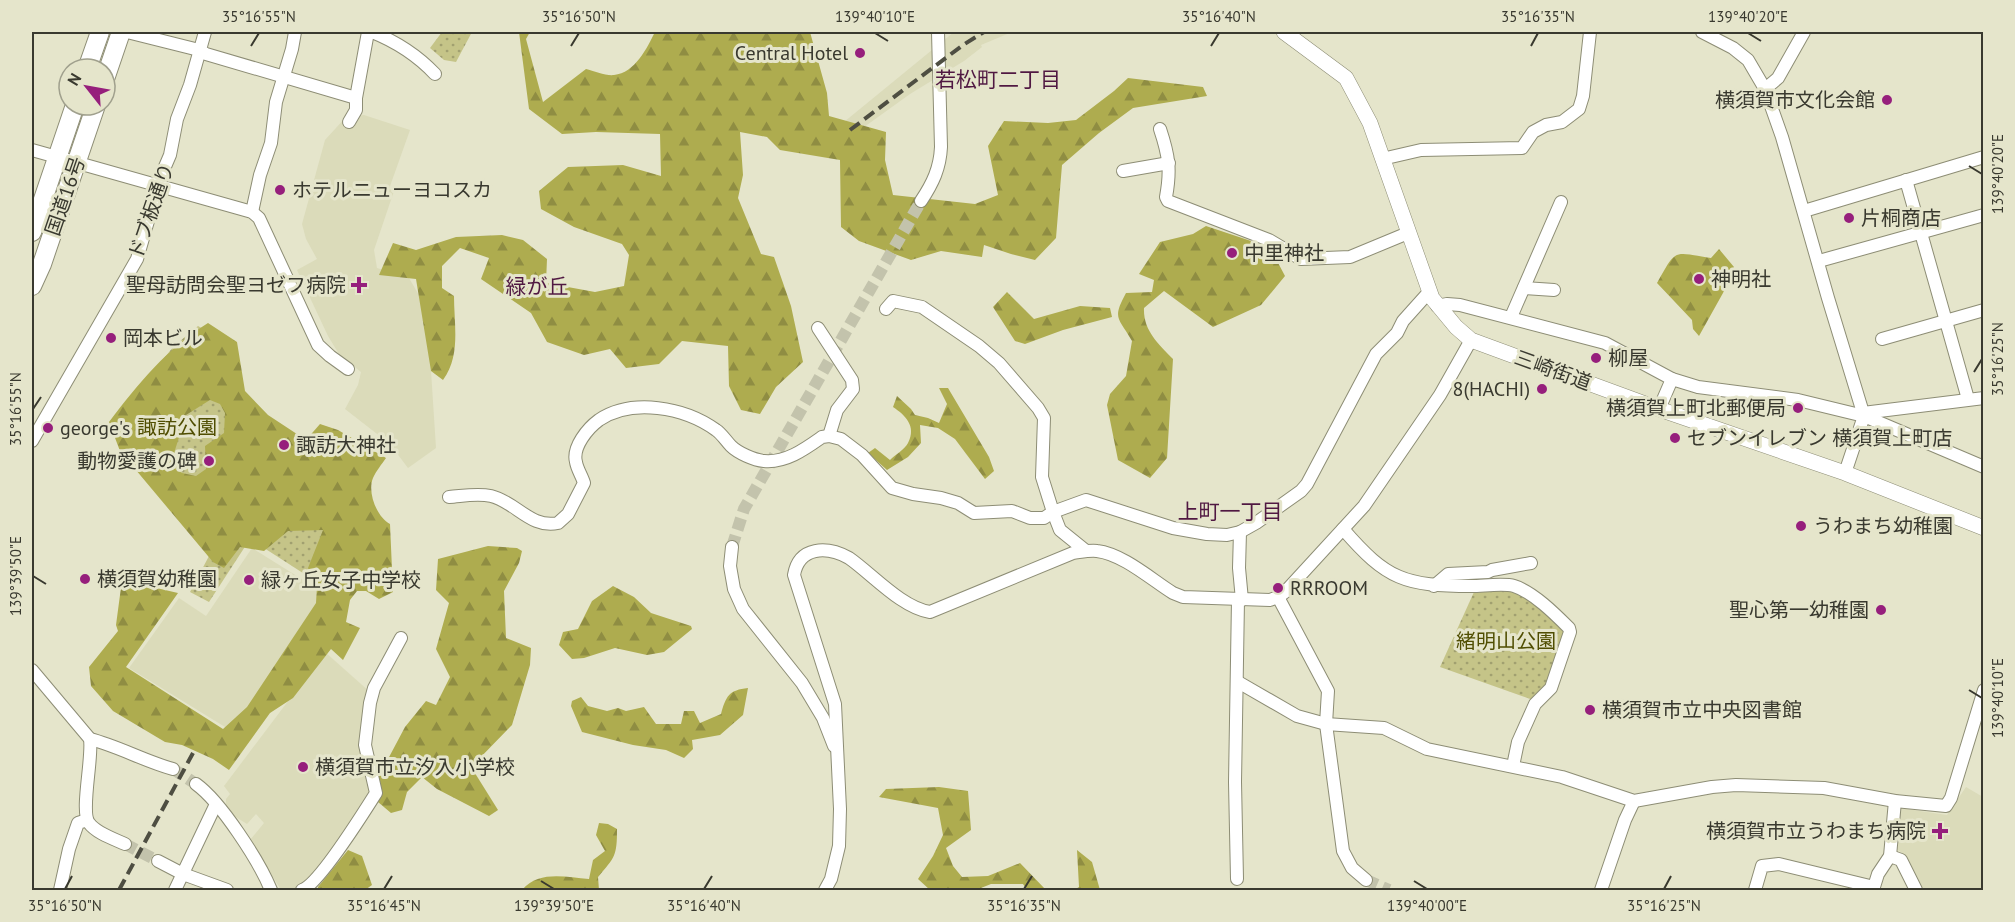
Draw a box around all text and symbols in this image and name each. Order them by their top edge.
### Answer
text: 35°16'55"N [222,7,296,26]
text: 35°16'50"N [542,7,616,26]
text: 139°40'10"E [835,7,915,26]
text: 35°16'40"N [1182,7,1256,26]
text: 35°16'35"N [1501,7,1575,26]
text: 139°40'20"E [1708,7,1788,26]
place label: Central Hotel [735,40,848,66]
marker: Central Hotel [853,46,867,60]
north arrow [57,57,117,117]
district label: 若松町二丁目 [935,66,1061,93]
text: N [63,70,85,89]
place label: 横須賀市文化会館 [1715,87,1875,113]
marker: 横須賀市文化会館 [1880,93,1894,107]
text: 139°40'20"E [1988,134,2007,214]
street label: 国道16号 [39,153,91,239]
street label: ドブ板通り [122,159,180,263]
place label: ホテルニューヨコスカ [292,177,492,203]
marker: ホテルニューヨコスカ [273,183,287,197]
place label: 片桐商店 [1861,205,1941,231]
marker: 片桐商店 [1842,211,1856,225]
place label: 中里神社 [1244,240,1324,266]
marker: 中里神社 [1225,246,1239,260]
place label: 神明社 [1711,266,1771,292]
place label: 聖母訪問会聖ヨゼフ病院 [126,272,346,298]
marker: 神明社 [1692,272,1706,286]
district label: 緑が丘 [506,273,569,300]
marker: 聖母訪問会聖ヨゼフ病院 [350,276,368,294]
text: 35°16'25"N [1988,322,2007,396]
place label: 岡本ビル [123,325,203,351]
marker: 岡本ビル [104,331,118,345]
street label: 三崎街道 [1511,344,1595,396]
place label: 柳屋 [1608,345,1648,371]
marker: 柳屋 [1589,351,1603,365]
text: 35°16'55"N [6,372,25,446]
place label: 8(HACHI) [1453,376,1530,402]
marker: 8(HACHI) [1535,382,1549,396]
place label: 横須賀上町北郵便局 [1606,395,1786,421]
marker: 横須賀上町北郵便局 [1791,401,1805,415]
park label: 諏訪公園 [137,414,217,440]
place label: george's [60,415,130,441]
marker: george's [41,421,55,435]
place label: セブンイレブン 横須賀上町店 [1687,425,1952,451]
marker: セブンイレブン 横須賀上町店 [1668,431,1682,445]
place label: 諏訪大神社 [296,432,396,458]
marker: 諏訪大神社 [277,438,291,452]
place label: 動物愛護の碑 [77,448,197,474]
marker: 動物愛護の碑 [202,454,216,468]
district label: 上町一丁目 [1178,498,1283,525]
place label: うわまち幼稚園 [1813,513,1953,539]
marker: うわまち幼稚園 [1794,519,1808,533]
text: 139°39'50"E [6,536,25,616]
place label: 横須賀幼稚園 [97,566,217,592]
place label: 緑ヶ丘女子中学校 [261,567,421,593]
marker: 横須賀幼稚園 [78,572,92,586]
marker: 緑ヶ丘女子中学校 [242,573,256,587]
place label: RRROOM [1290,575,1368,601]
marker: RRROOM [1271,581,1285,595]
place label: 聖心第一幼稚園 [1729,597,1869,623]
marker: 聖心第一幼稚園 [1874,603,1888,617]
park label: 緒明山公園 [1456,628,1556,654]
text: 139°40'10"E [1988,658,2007,738]
place label: 横須賀市立中央図書館 [1602,697,1802,723]
marker: 横須賀市立中央図書館 [1583,703,1597,717]
place label: 横須賀市立汐入小学校 [315,754,515,780]
marker: 横須賀市立汐入小学校 [296,760,310,774]
place label: 横須賀市立うわまち病院 [1706,818,1926,844]
marker: 横須賀市立うわまち病院 [1931,822,1949,840]
text: 35°16'50"N [28,896,102,915]
text: 35°16'45"N [347,896,421,915]
text: 139°39'50"E [514,896,594,915]
text: 35°16'40"N [667,896,741,915]
text: 35°16'35"N [987,896,1061,915]
text: 139°40'00"E [1387,896,1467,915]
text: 35°16'25"N [1627,896,1701,915]

